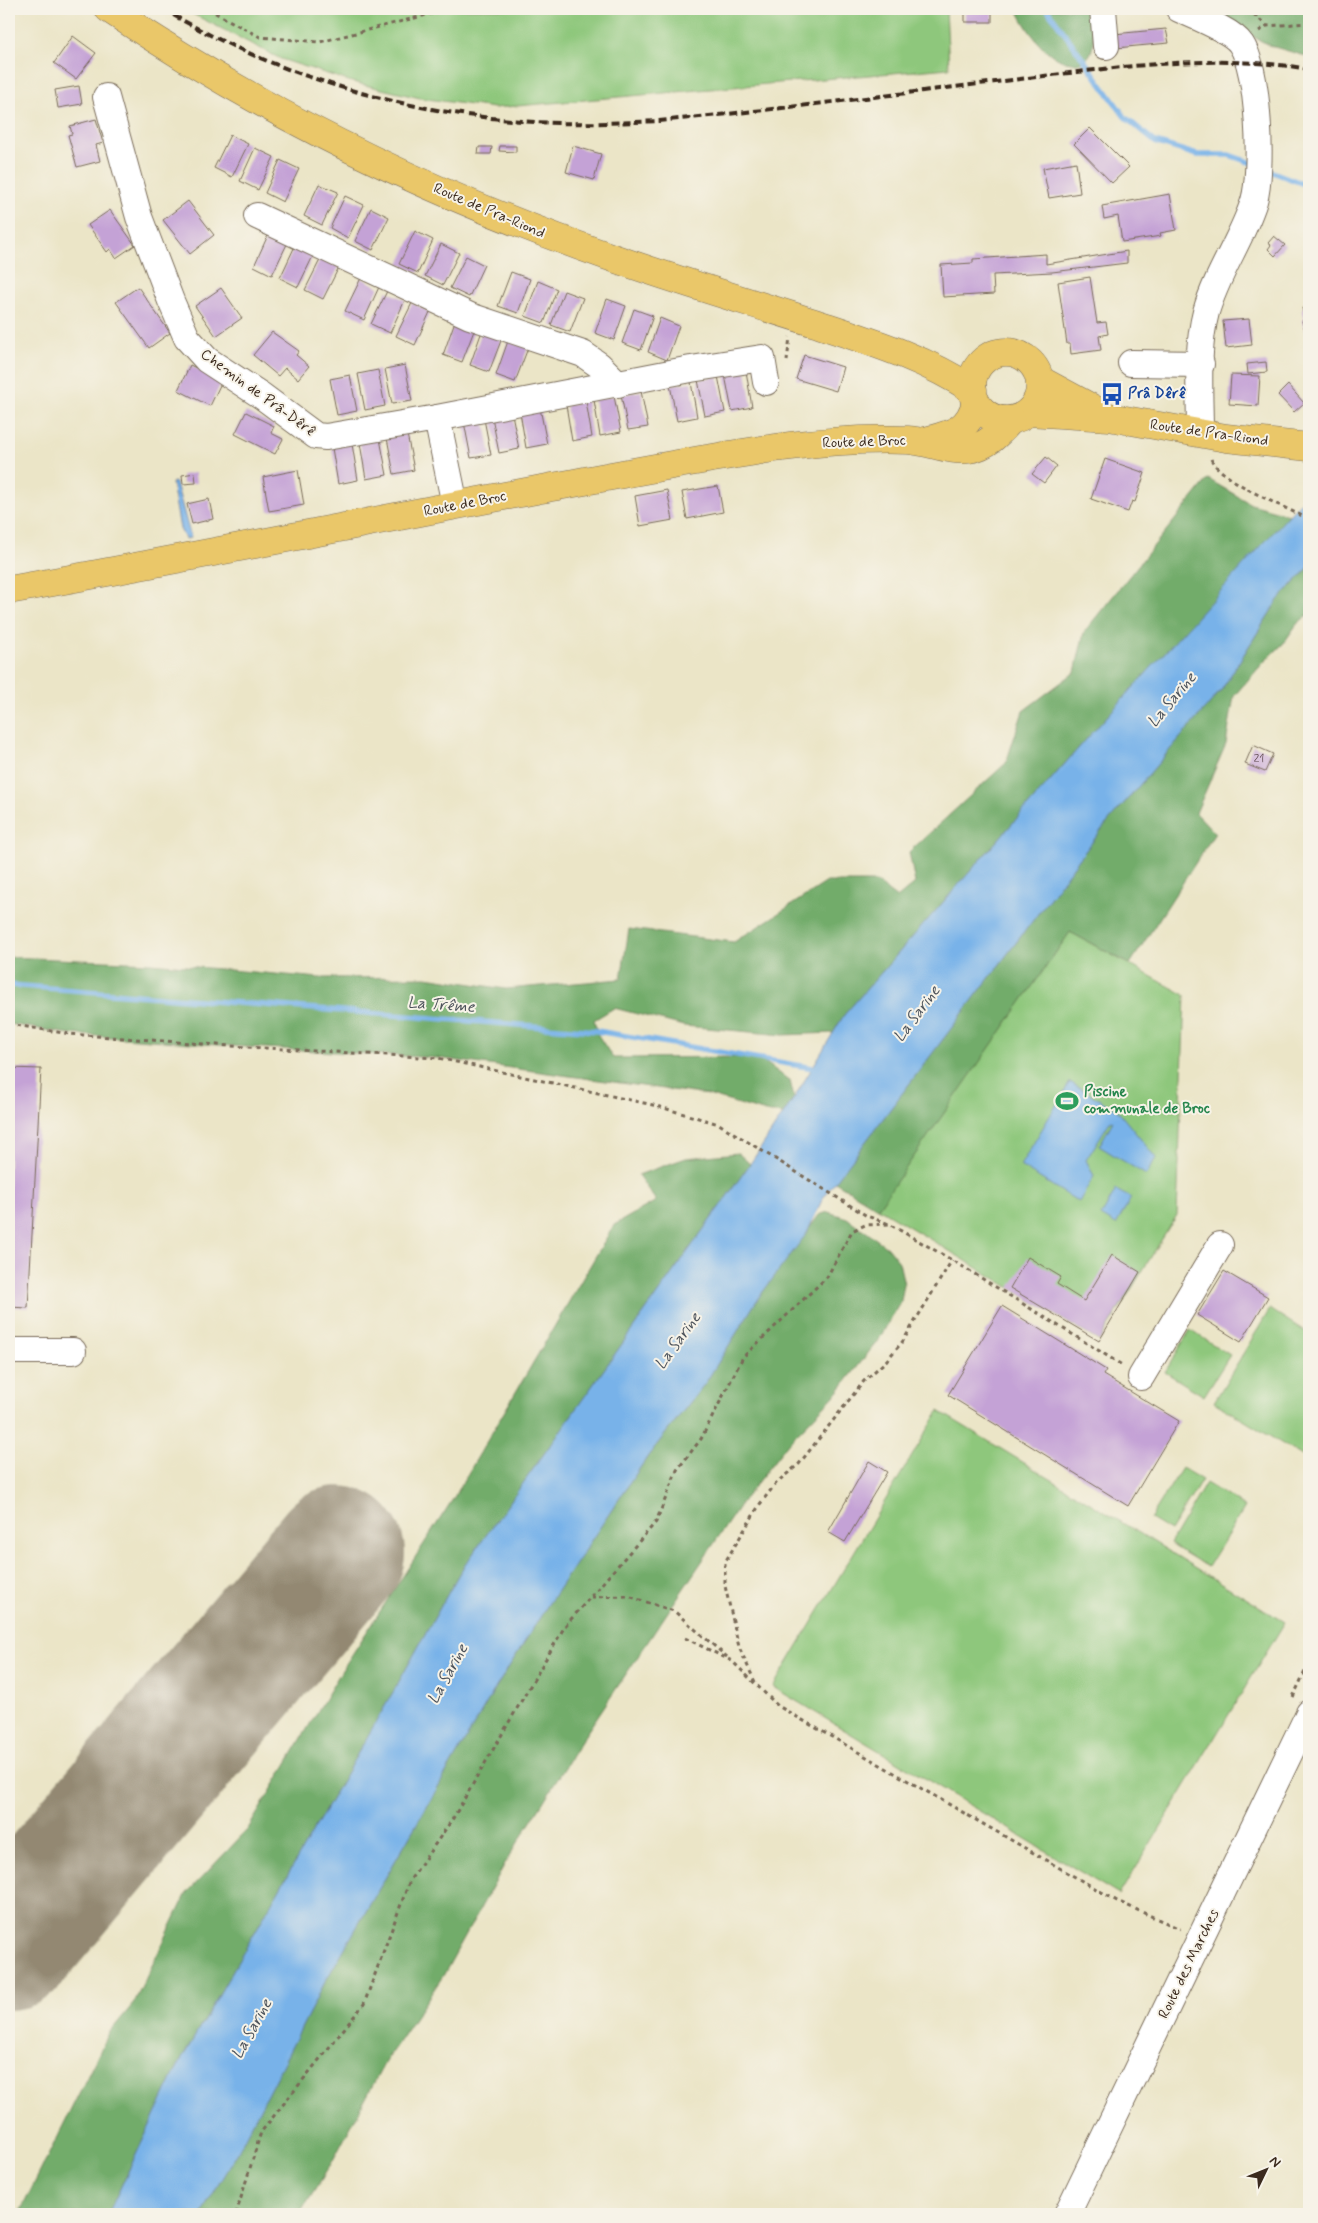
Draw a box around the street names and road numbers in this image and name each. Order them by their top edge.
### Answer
street label: Route de Pra-Riond [430,178,548,244]
street label: Chemin de Prâ-Dêrê [196,344,320,442]
street label: Route de Pra-Riond [1149,415,1269,451]
street label: Route de Broc [822,431,906,453]
street label: Route de Broc [422,486,508,522]
street label: Route des Marches [1154,1906,1224,2022]

